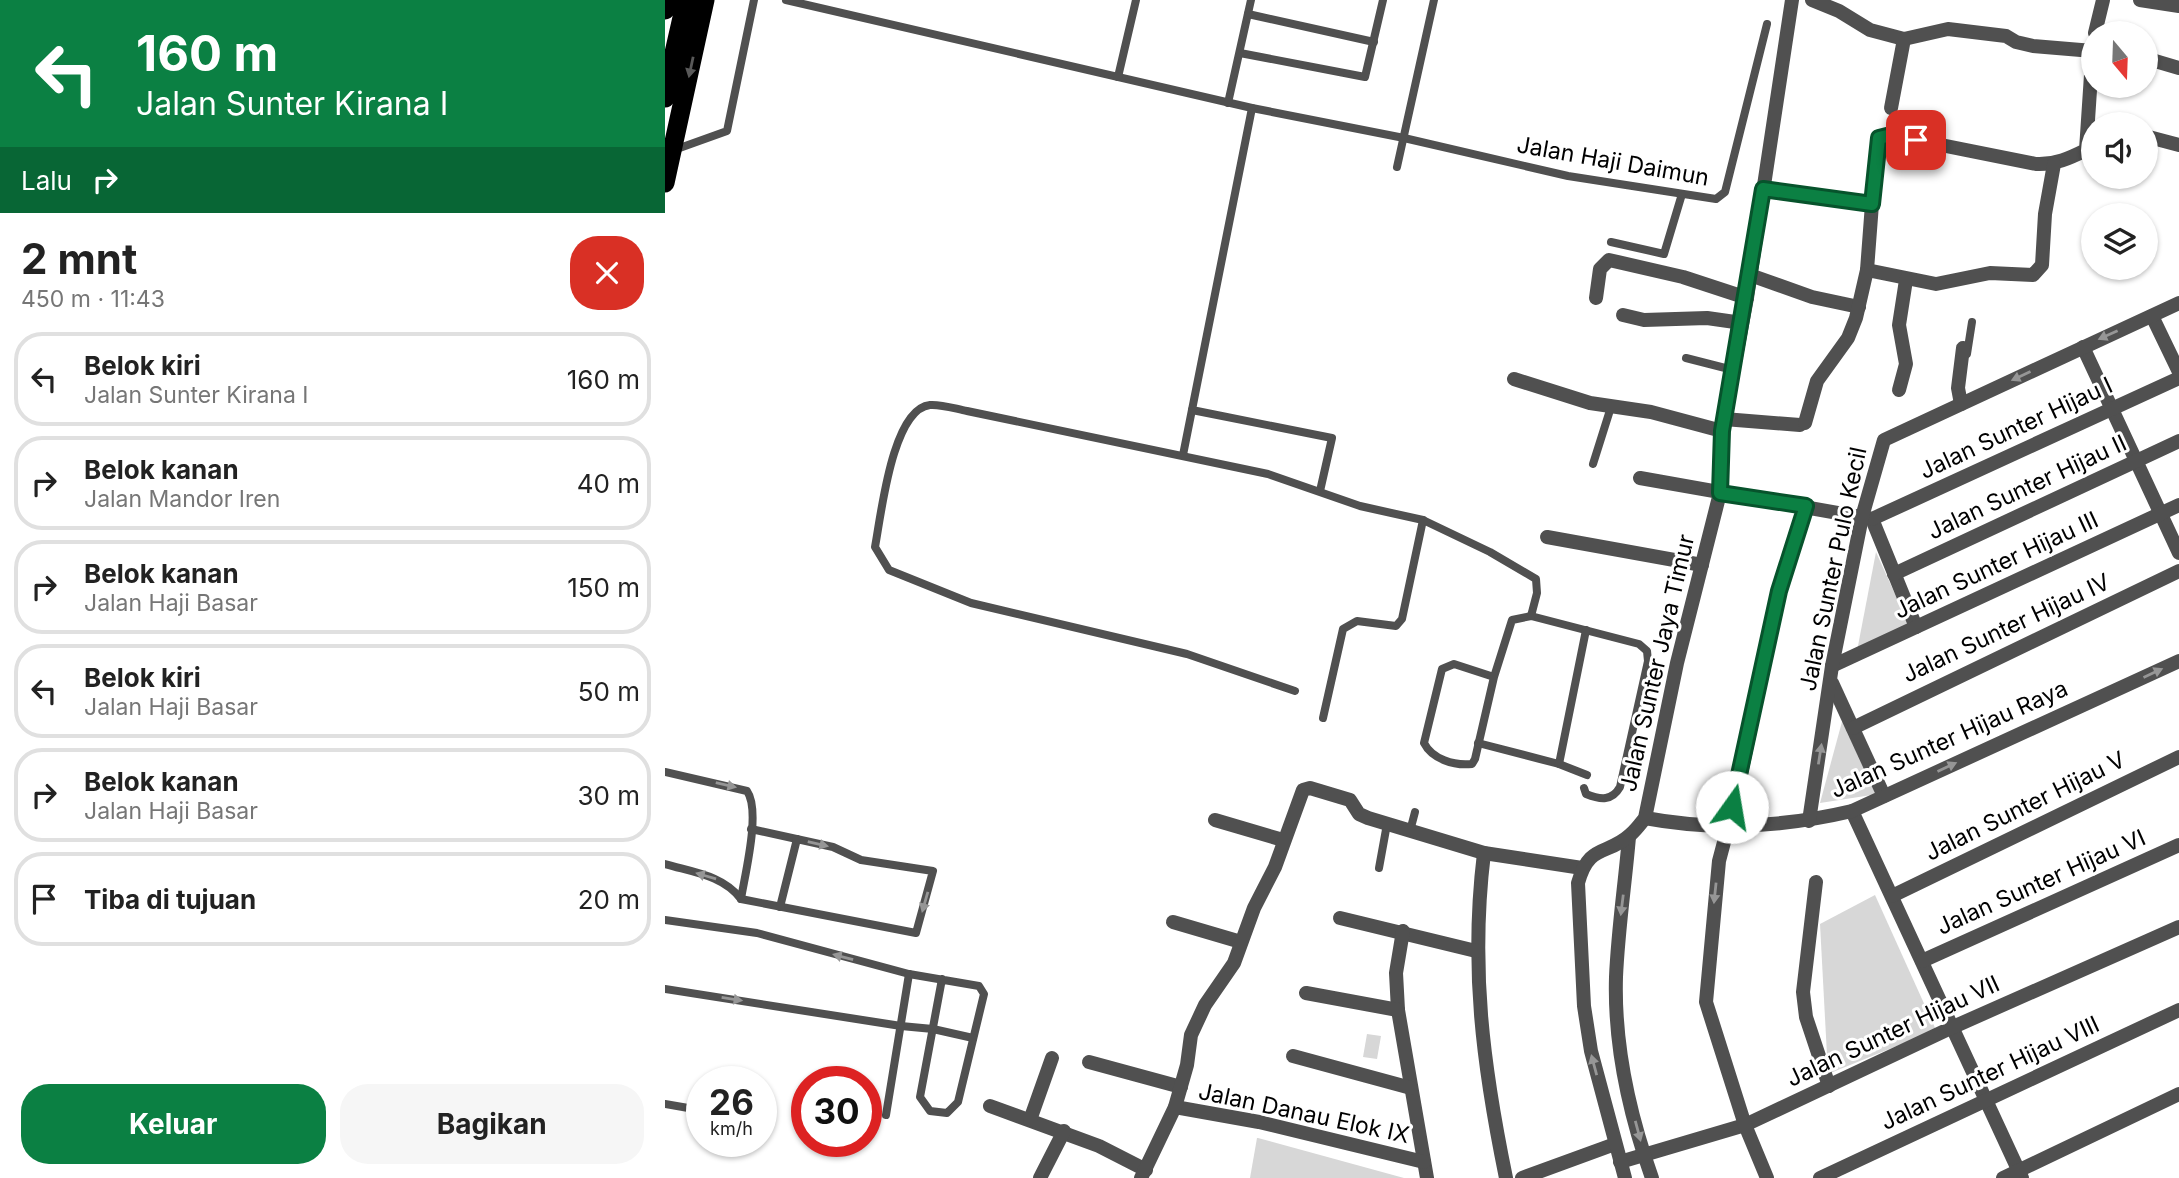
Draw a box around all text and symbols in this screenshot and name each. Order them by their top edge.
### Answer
north arrow [2081,21,2158,98]
map controls [2081,21,2158,280]
text: 160 m [136,24,278,83]
icon: left [21,28,112,119]
one-way arrow [685,56,696,78]
text: Jalan Sunter Kirana I [136,84,448,123]
pin [1886,110,1946,170]
button: sound [2081,112,2158,189]
icon: arrive [1897,121,1935,159]
street label: Jalan Haji Daimun [1515,130,1711,192]
icon: right [86,161,124,199]
text: Lalu [21,165,72,196]
button: layers [2081,203,2158,280]
text: 2 mnt [21,233,137,284]
button: close [570,236,644,310]
text: 450 m · 11:43 [21,285,165,313]
one-way arrow [2098,330,2119,341]
text: Belok kiri [84,350,201,381]
icon: left [25,360,63,398]
text: 160 m [567,364,640,395]
one-way arrow [2011,370,2031,381]
street label: Jalan Sunter Hijau I [1915,371,2117,485]
text: Jalan Sunter Kirana I [84,381,308,409]
street label: Jalan Sunter Hijau II [1923,429,2131,545]
street label: Jalan Sunter Pulo Kecil [1793,444,1873,694]
text: Belok kanan [84,454,239,485]
icon: right [25,464,63,502]
text: 40 m [577,468,640,499]
text: Jalan Mandor Iren [84,485,280,513]
street label: Jalan Sunter Hijau III [1889,505,2103,625]
street label: Jalan Sunter Jaya Timur [1614,531,1700,794]
text: Belok kanan [84,558,239,589]
icon: right [25,568,63,606]
street label: Jalan Sunter Hijau IV [1898,568,2114,688]
text: 150 m [567,572,640,603]
text: Jalan Haji Basar [84,589,258,617]
text: Belok kiri [84,662,201,693]
one-way arrow [2143,667,2164,678]
icon: left [25,672,63,710]
street label: Jalan Sunter Hijau Raya [1826,674,2072,804]
text: 50 m [578,676,640,707]
text: Jalan Haji Basar [84,693,258,721]
one-way arrow [1815,742,1826,764]
street label: Jalan Sunter Hijau V [1920,745,2130,867]
one-way arrow [1936,761,1957,772]
text: Belok kanan [84,766,239,797]
position arrow [1695,770,1769,844]
icon: right [25,776,63,814]
text: 30 m [577,780,640,811]
one-way arrow [715,780,737,791]
text: Jalan Haji Basar [84,797,258,825]
street label: Jalan Sunter Hijau VI [1932,823,2150,941]
one-way arrow [807,839,829,850]
one-way arrow [695,870,717,881]
icon: arrive [25,880,63,918]
one-way arrow [1710,882,1721,904]
text: Tiba di tujuan [84,884,256,915]
text: 20 m [578,884,640,915]
one-way arrow [919,892,929,913]
one-way arrow [1617,894,1628,916]
one-way arrow [832,951,853,961]
street label: Jalan Sunter Hijau VII [1782,969,2004,1093]
one-way arrow [722,994,744,1005]
street label: Jalan Sunter Hijau VIII [1876,1010,2104,1136]
one-way arrow [1589,1054,1599,1075]
speed limit sign: 30 [791,1066,882,1157]
street label: Jalan Danau Elok IX [1196,1077,1412,1149]
text: 26 [709,1081,754,1123]
button: Keluar [21,1084,326,1164]
button: Bagikan [340,1084,644,1164]
text: km/h [710,1118,753,1139]
one-way arrow [1633,1120,1643,1141]

